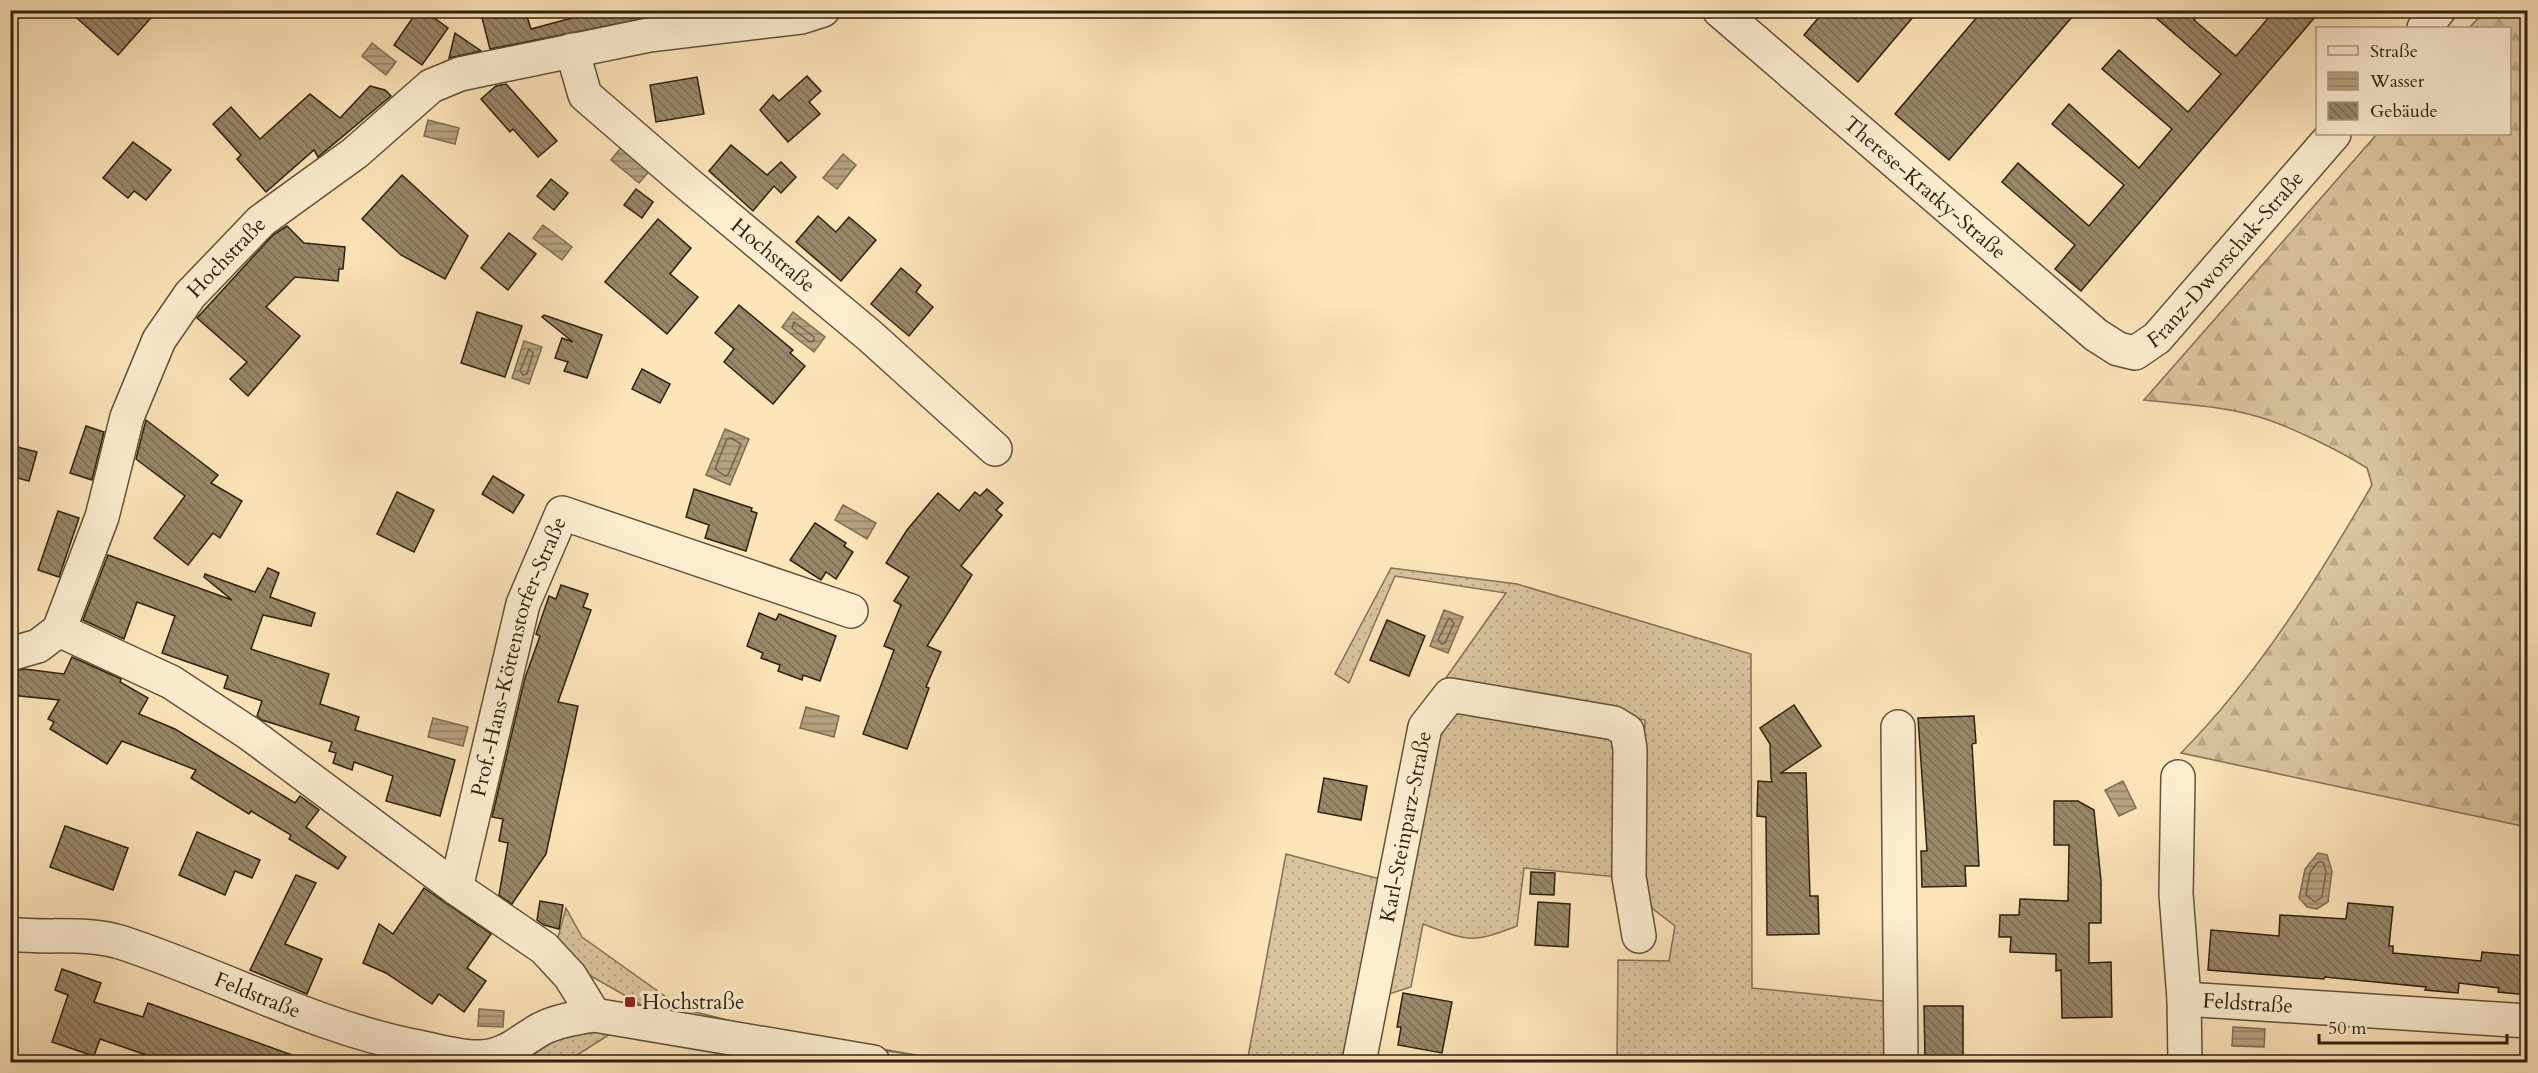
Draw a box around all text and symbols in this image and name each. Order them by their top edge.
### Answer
legend [2316,27,2511,135]
text: Straße [2370,39,2418,64]
text: Wasser [2369,69,2425,94]
text: Gebäude [2370,99,2438,124]
street label: Therese-Kratky-Straße [1837,110,2012,266]
street label: Franz-Dworschak-Straße [2142,165,2311,355]
street label: Hochstraße [181,210,273,305]
street label: Hochstraße [724,212,822,300]
street label: Prof.-Hans-Köttenstorfer-Straße [464,512,574,799]
street label: Karl-Steinparz-Straße [1373,728,1439,925]
street label: Feldstraße [210,965,305,1026]
street label: Feldstraße [2202,986,2294,1021]
place label: Hochstraße [642,988,744,1017]
marker: Hochstraße [623,995,637,1009]
scale bar [2319,1007,2506,1045]
text: 50 m [2328,1016,2367,1041]

